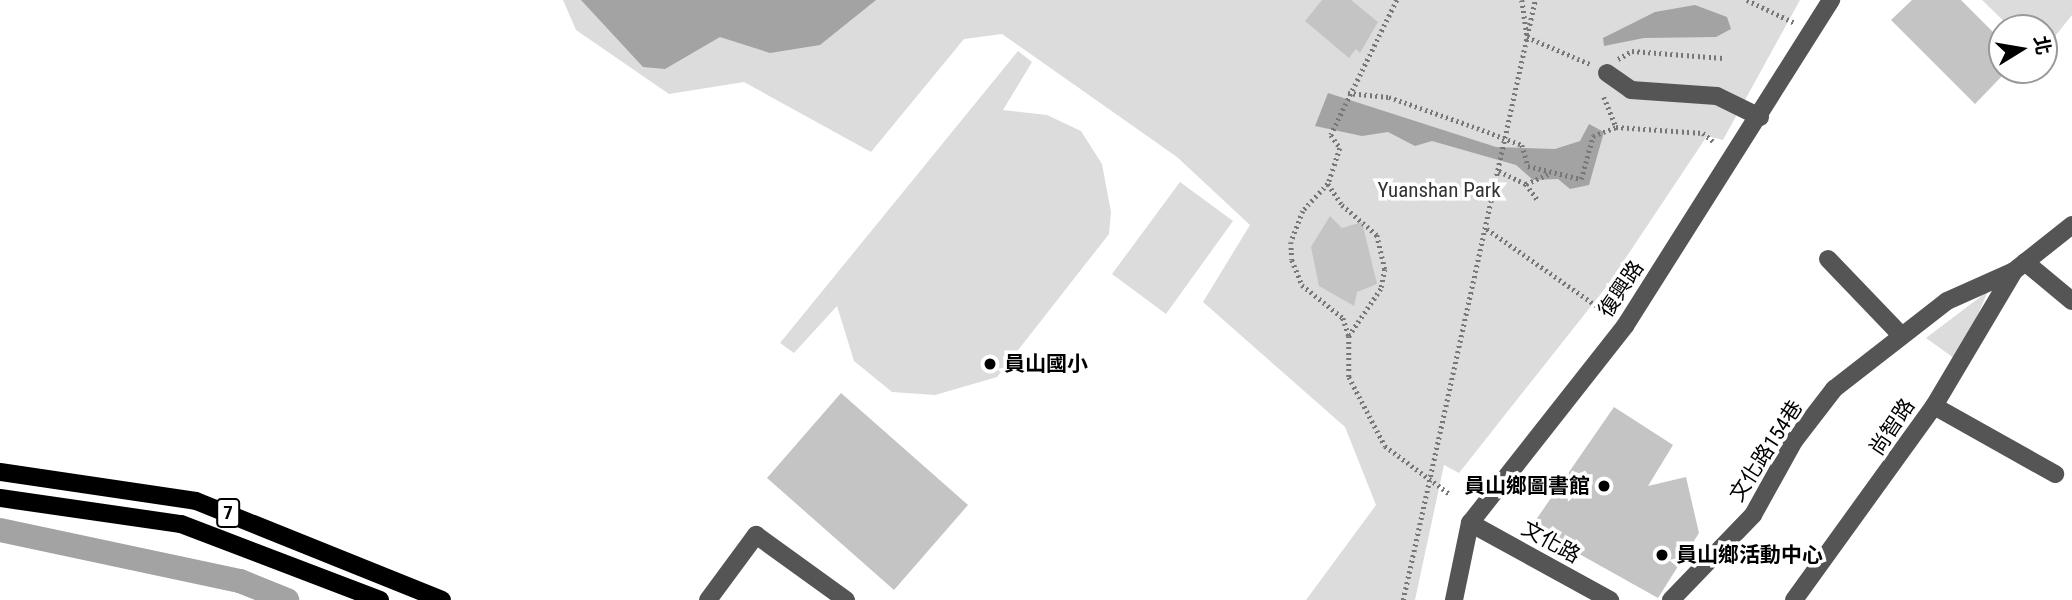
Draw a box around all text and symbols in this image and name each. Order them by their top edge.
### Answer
north arrow [1988,14,2058,84]
text: 北 [2029,34,2055,57]
park label: Yuanshan Park [1377,177,1501,203]
street label: 復興路 [1593,256,1649,322]
place label: 員山國小 [1004,351,1088,377]
marker: 員山國小 [982,356,998,372]
street label: 尚智路 [1864,394,1920,460]
street label: 文化路154巷 [1724,396,1808,506]
place label: 員山鄉圖書館 [1464,473,1590,499]
marker: 員山鄉圖書館 [1596,478,1612,494]
road number: 7 [216,498,240,528]
street label: 文化路 [1517,516,1585,568]
place label: 員山鄉活動中心 [1676,542,1823,568]
marker: 員山鄉活動中心 [1654,547,1670,563]

